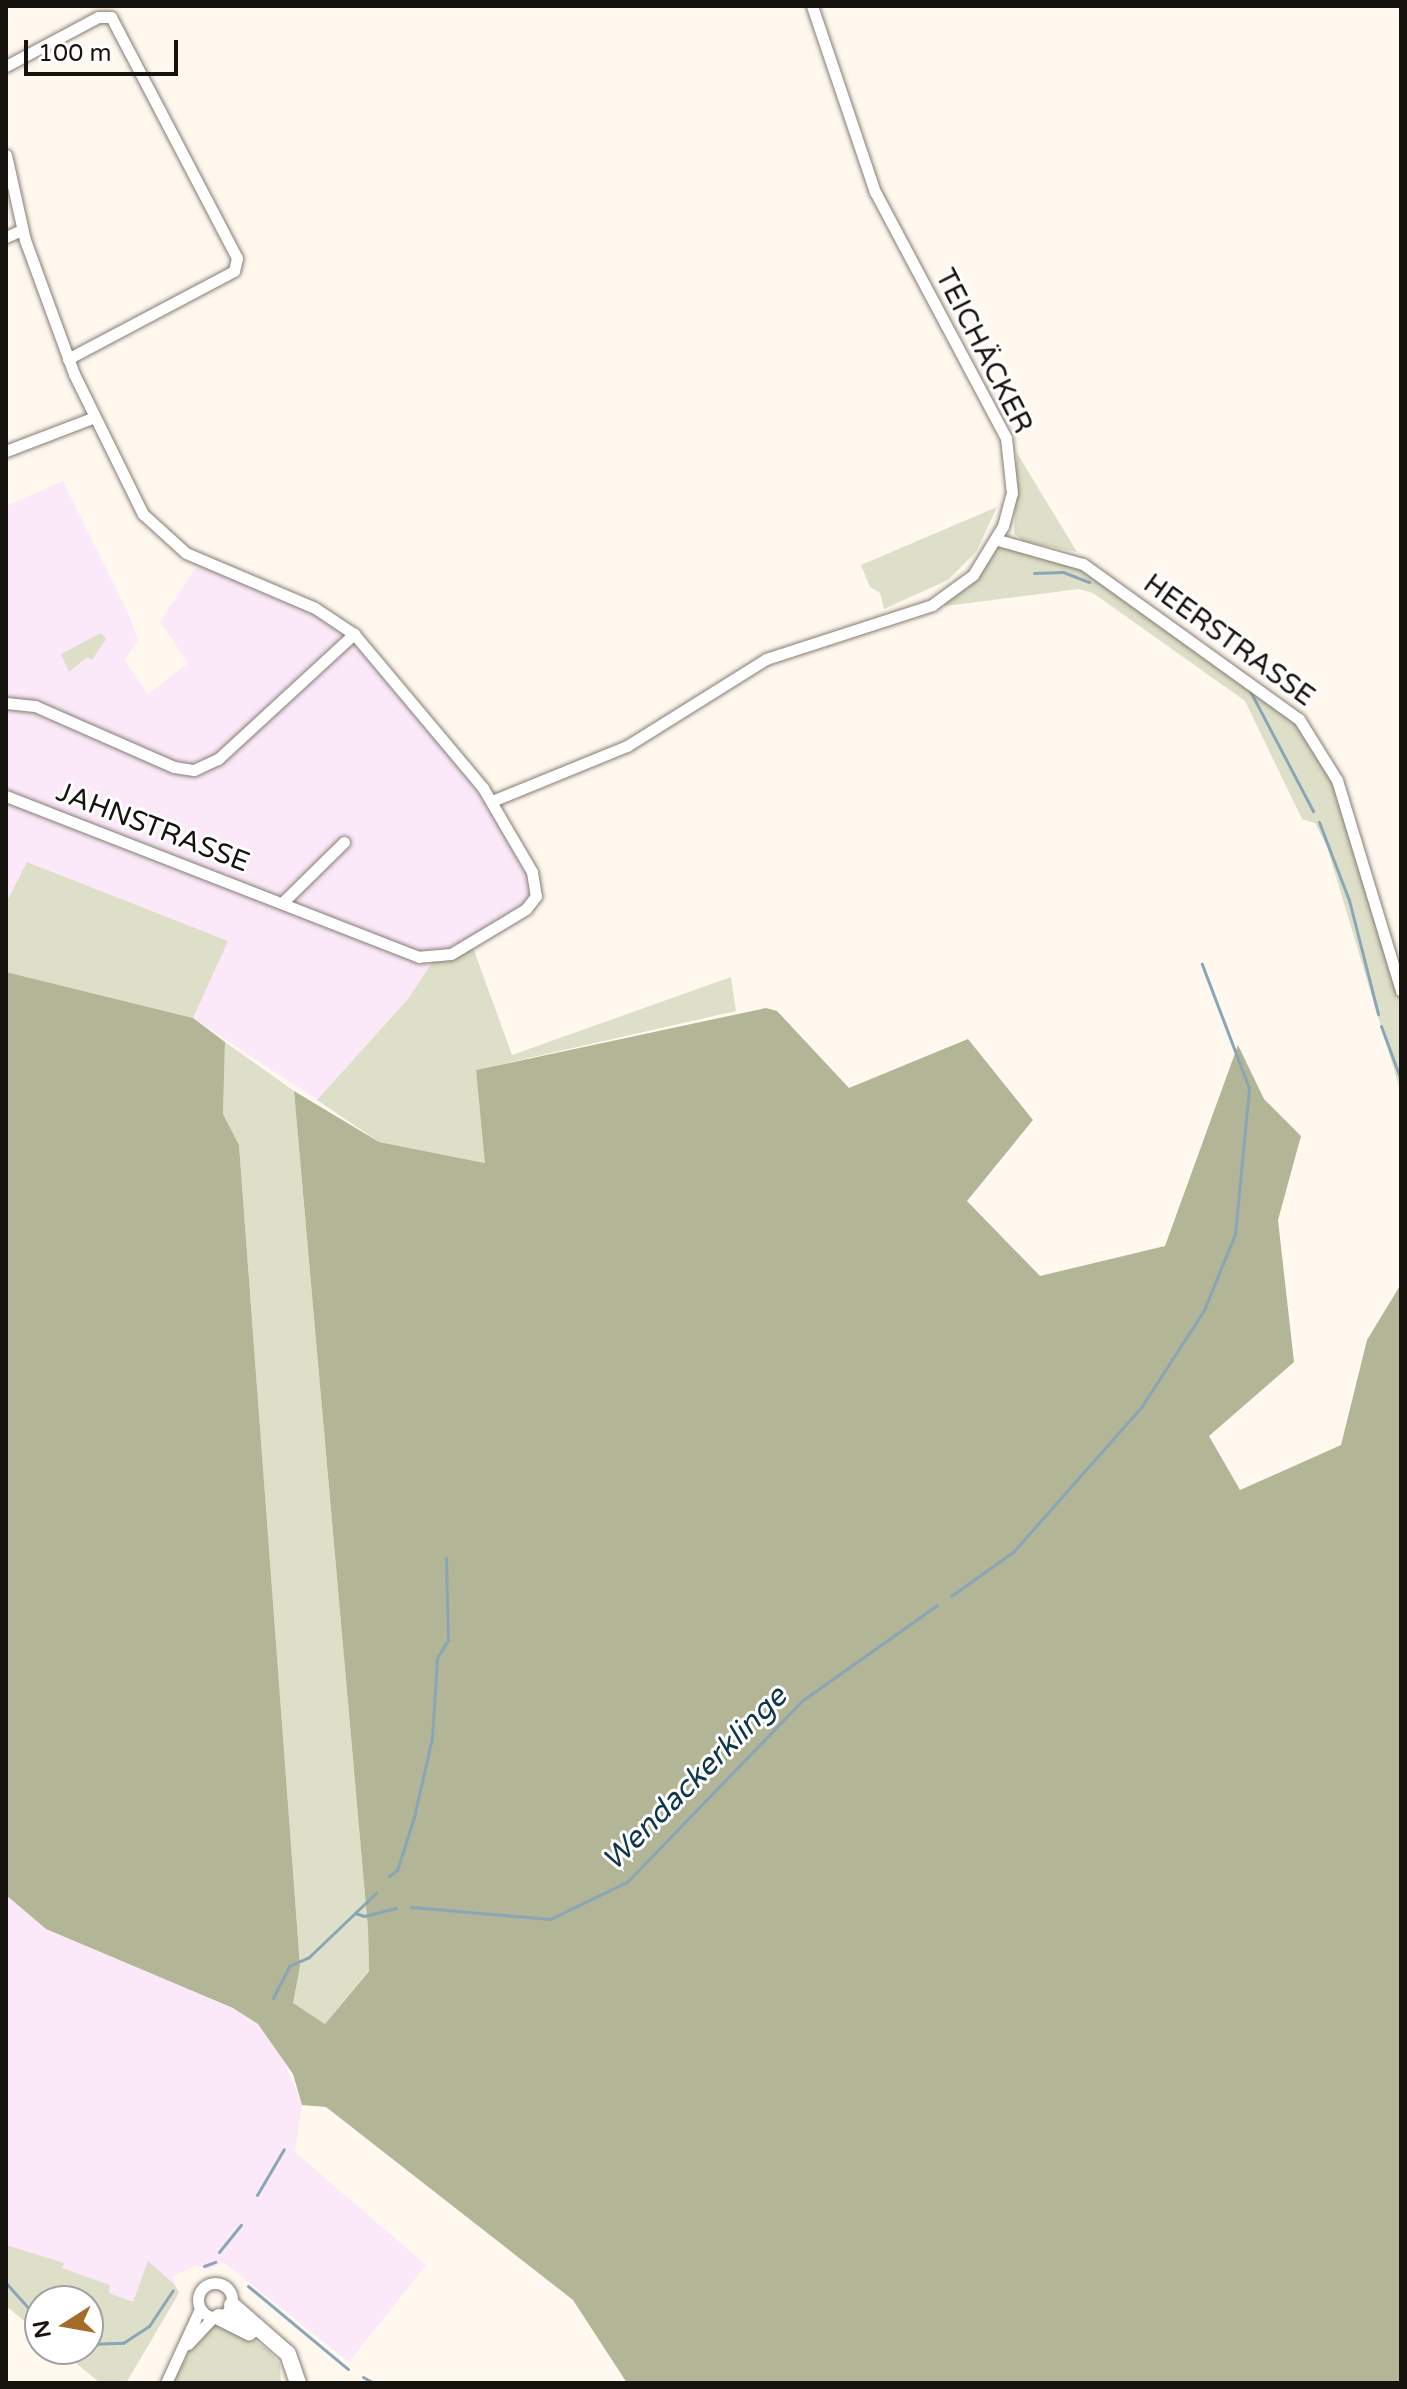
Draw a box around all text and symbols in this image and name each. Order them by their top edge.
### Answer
scale bar [28,24,182,74]
text: 100 m [38,39,112,68]
street label: TEICHÄCKER [928,263,1040,439]
street label: HEERSTRASSE [1137,567,1321,713]
street label: JAHNSTRASSE [52,775,254,879]
water label: Wendackerklinge [595,1679,795,1879]
north arrow [24,2285,104,2365]
text: N [28,2318,57,2340]

